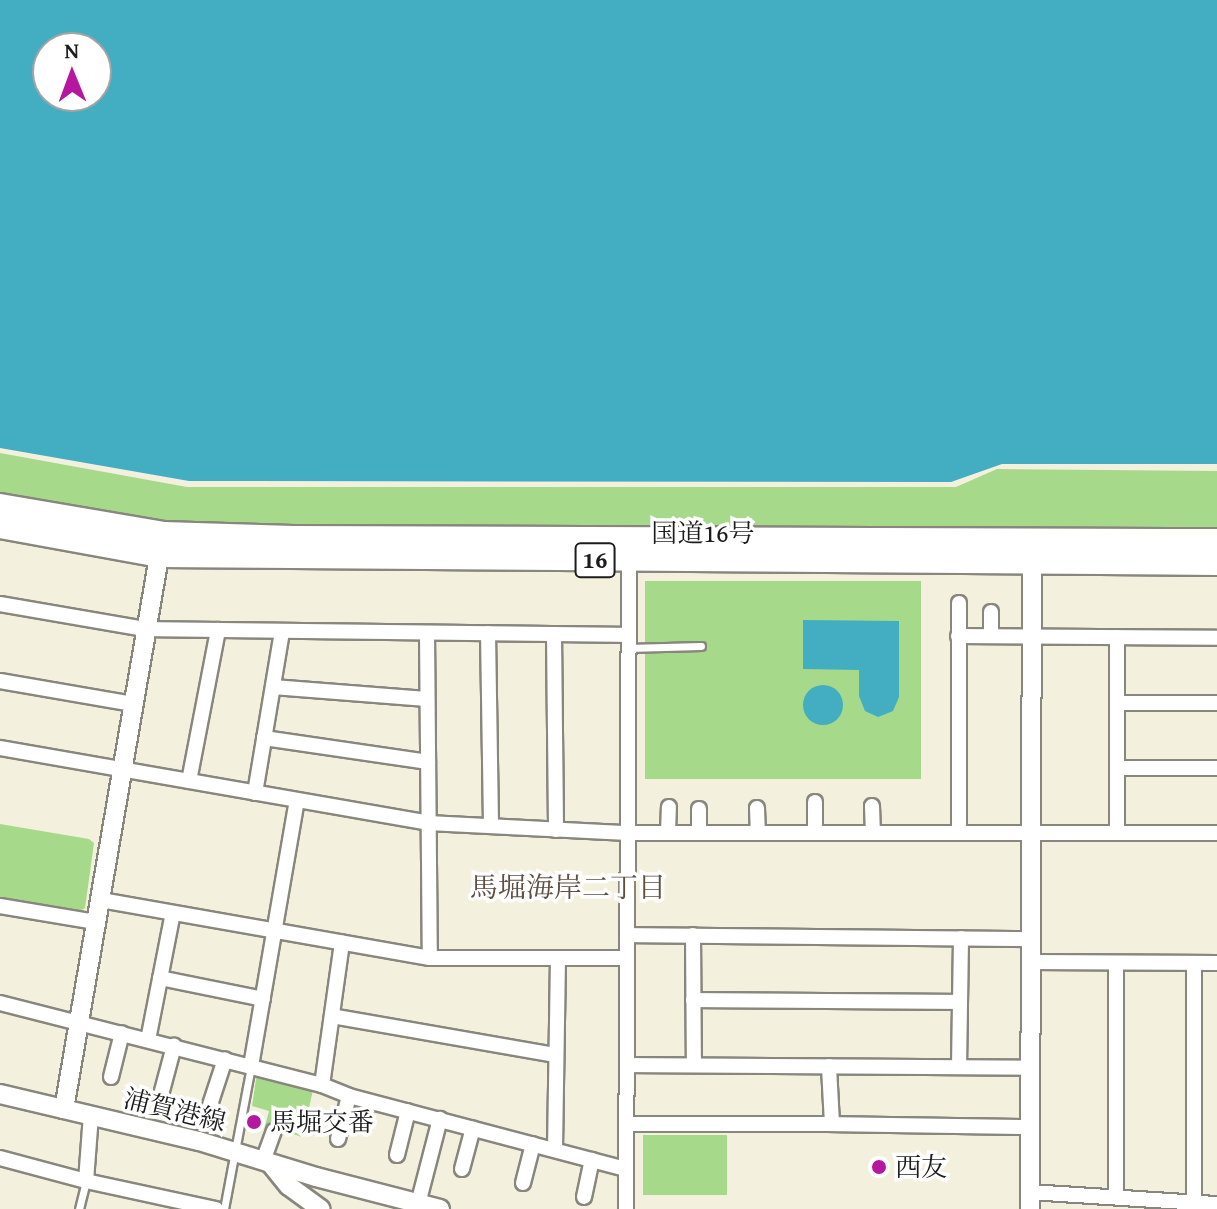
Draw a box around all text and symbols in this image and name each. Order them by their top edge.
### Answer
north arrow [32,32,112,112]
text: N [64,34,79,66]
street label: 国道16号 [651,517,755,549]
road number: 16 [573,540,617,580]
district label: 馬堀海岸二丁目 [470,870,666,904]
street label: 浦賀港線 [121,1082,229,1138]
place label: 馬堀交番 [270,1106,374,1138]
marker: 馬堀交番 [245,1113,263,1131]
place label: 西友 [895,1151,947,1183]
marker: 西友 [870,1158,888,1176]

